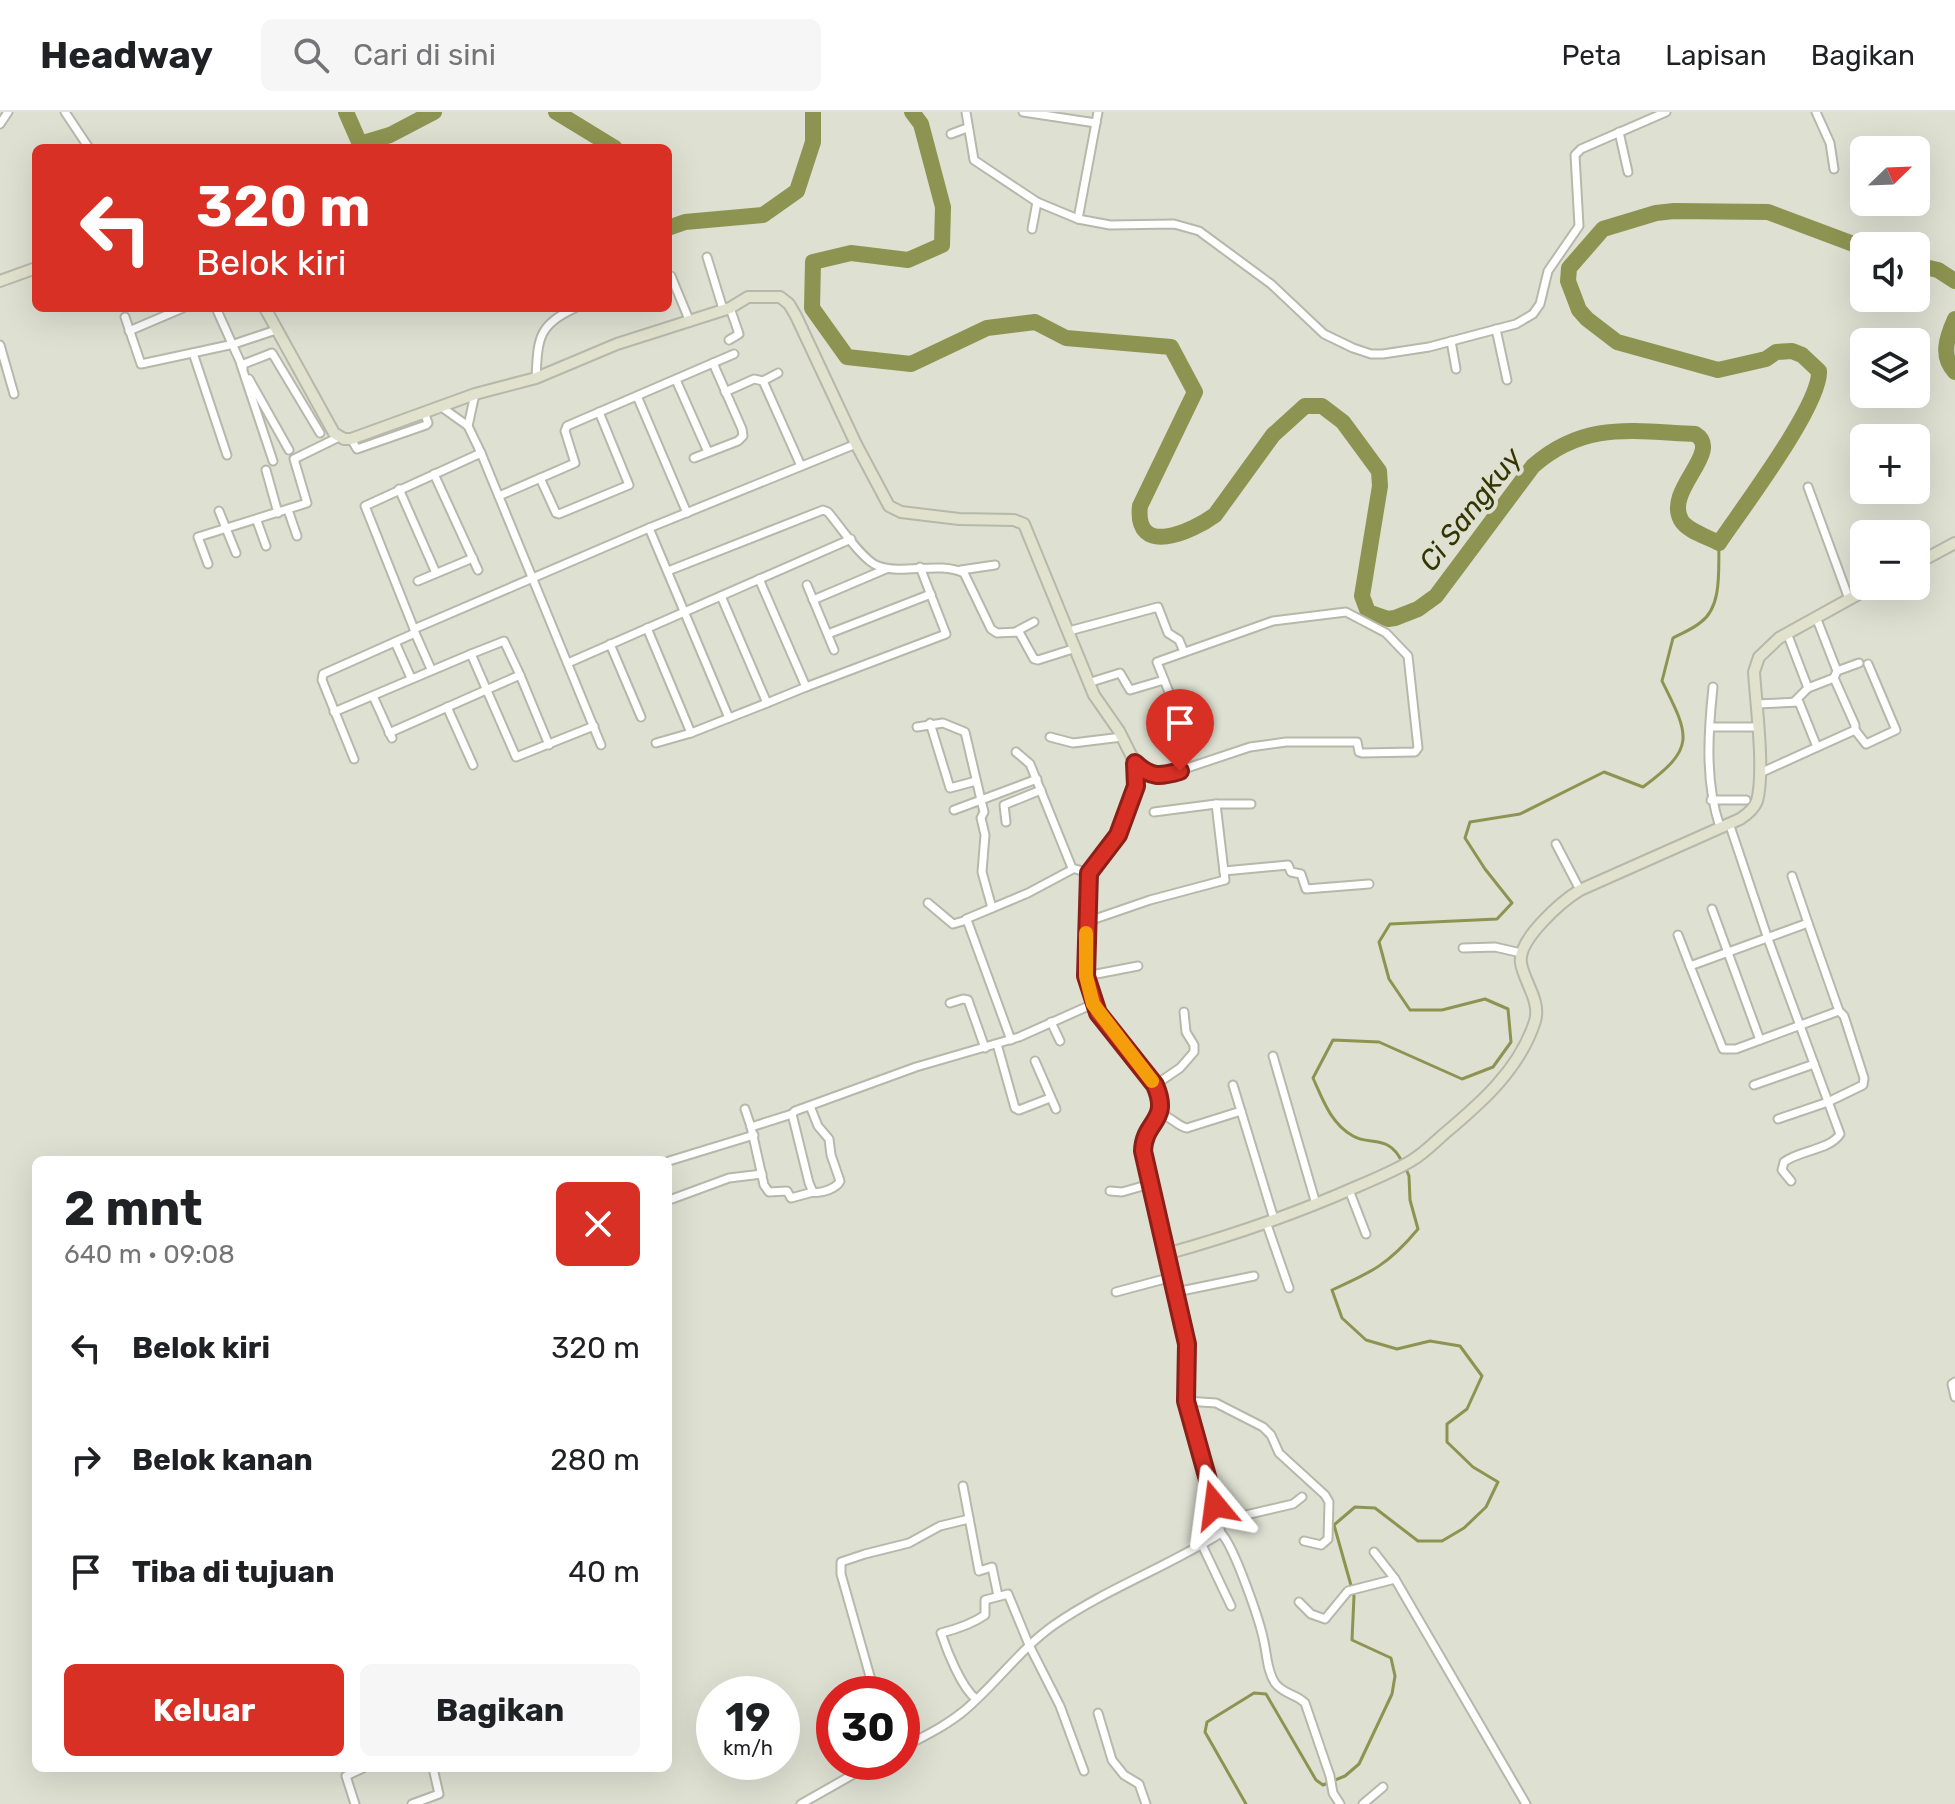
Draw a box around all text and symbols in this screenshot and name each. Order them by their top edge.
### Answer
search box [261,19,821,91]
text: Headway [40,32,213,78]
icon: search [289,33,333,77]
text: Cari di sini [353,37,496,73]
text: Peta [1562,39,1621,72]
text: Lapisan [1665,39,1767,72]
text: Bagikan [1811,39,1915,72]
north arrow [1850,136,1930,216]
map controls [1850,136,1930,600]
text: 320 m [196,174,371,240]
icon: left [64,176,168,280]
button: sound [1850,232,1930,312]
text: Belok kiri [196,241,346,284]
button: layers [1850,328,1930,408]
button: + [1850,424,1930,504]
water label: Ci Sangkuy [1412,440,1529,577]
button: − [1850,520,1930,600]
pin [1146,689,1214,771]
icon: arrive [1158,701,1202,745]
text: 2 mnt [64,1180,202,1237]
button: close [556,1182,640,1266]
text: 640 m · 09:08 [64,1239,235,1270]
icon: left [64,1326,108,1370]
text: Belok kiri [132,1330,270,1366]
text: 320 m [551,1330,640,1366]
icon: right [64,1438,108,1482]
text: Belok kanan [132,1442,313,1478]
text: 280 m [550,1442,640,1478]
position arrow [1173,1463,1257,1547]
icon: arrive [64,1550,108,1594]
text: Tiba di tujuan [132,1554,334,1590]
text: 40 m [568,1554,640,1590]
button: Keluar [64,1664,344,1756]
button: Bagikan [360,1664,640,1756]
speed limit sign: 30 [816,1676,920,1780]
text: 19 [725,1694,771,1741]
text: km/h [723,1736,773,1760]

